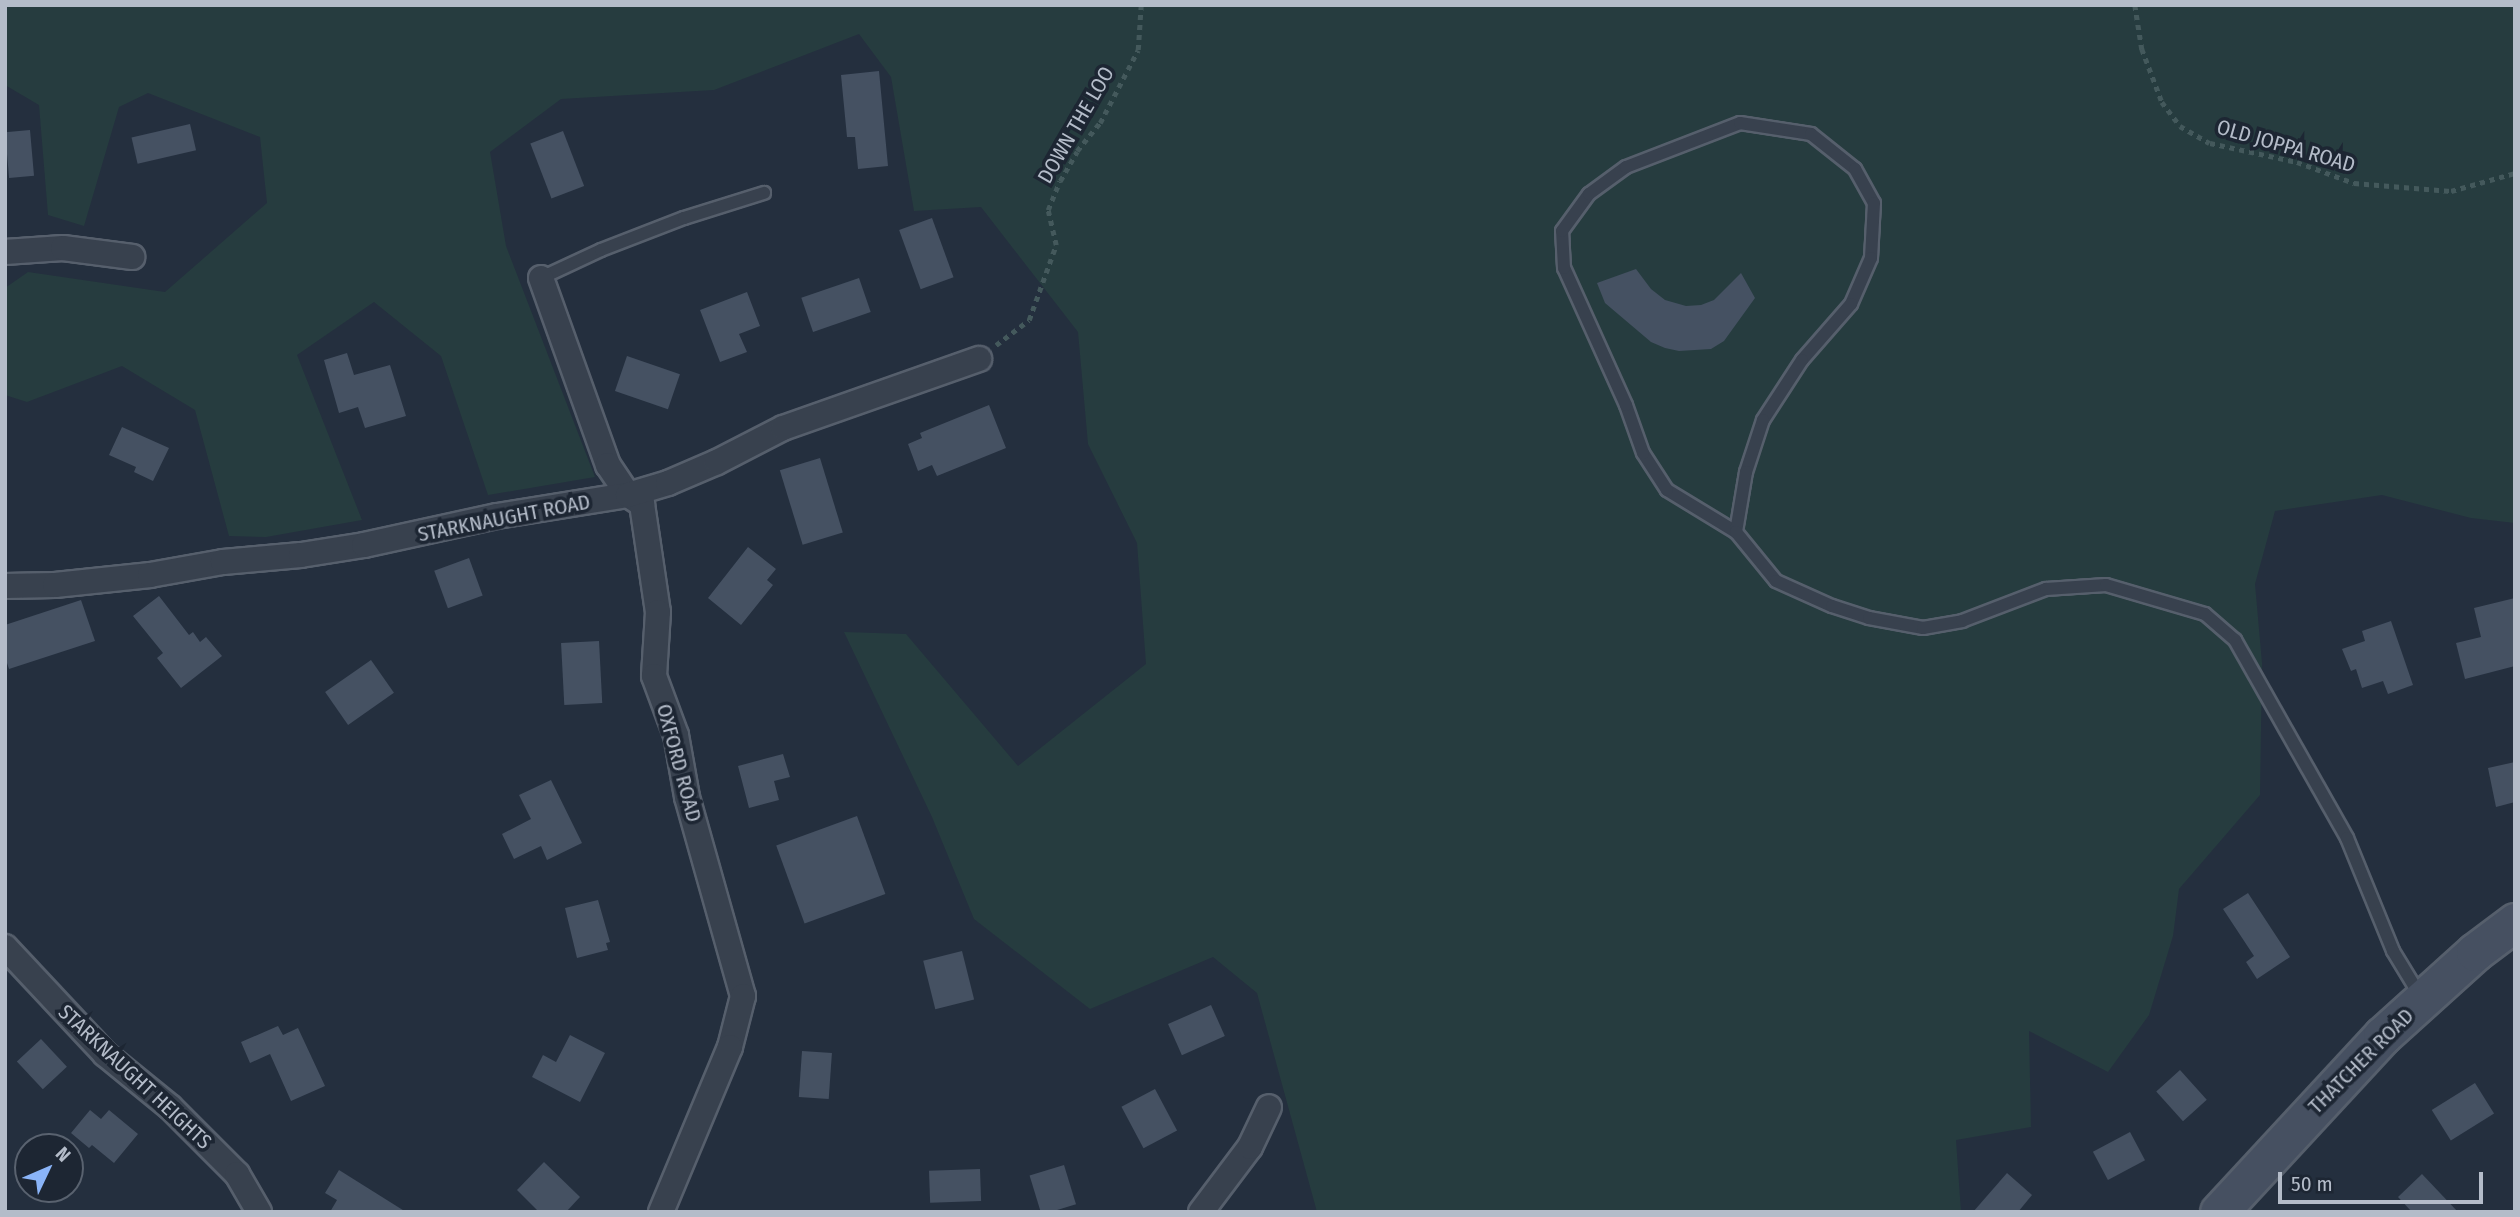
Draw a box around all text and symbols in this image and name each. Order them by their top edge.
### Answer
street label: DOWN THE LOO [1032,62,1120,188]
street label: OLD JOPPA ROAD [2214,114,2358,178]
street label: STARKNAUGHT ROAD [416,489,592,547]
street label: OXFORD ROAD [651,701,707,825]
street label: STARKNAUGHT HEIGHTS [53,1000,217,1154]
street label: THATCHER ROAD [2303,1003,2419,1119]
north arrow [14,1133,84,1203]
scale bar [2282,1158,2487,1202]
text: 50 m [2291,1171,2333,1197]

